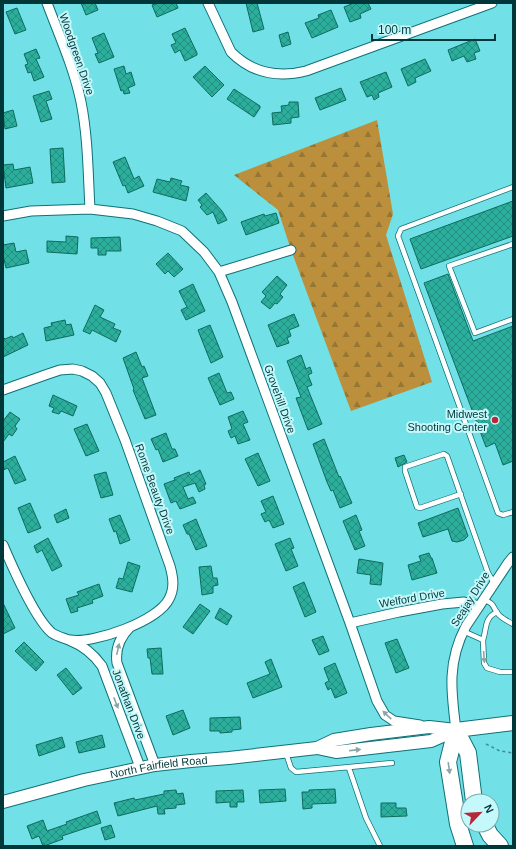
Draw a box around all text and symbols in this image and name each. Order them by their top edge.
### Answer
street label: Woodgreen Drive [57,12,97,96]
scale bar [372,16,495,42]
text: 100 m [378,23,411,37]
street label: Grovehill Drive [262,363,298,435]
place label: Midwest Shooting Center [408,408,487,433]
marker: Midwest Shooting Center [490,415,500,425]
street label: Rome Beauty Drive [133,442,177,536]
street label: Seajay Drive [448,569,492,629]
street label: Welford Drive [378,586,446,610]
one-way arrow [115,643,121,655]
one-way arrow [481,651,487,663]
street label: Jonathan Drive [110,667,148,741]
one-way arrow [113,697,119,709]
one-way arrow [382,710,392,719]
one-way arrow [349,747,361,753]
street label: North Fairfield Road [109,754,208,780]
one-way arrow [446,762,452,774]
north arrow [460,793,500,833]
text: N [482,803,496,815]

